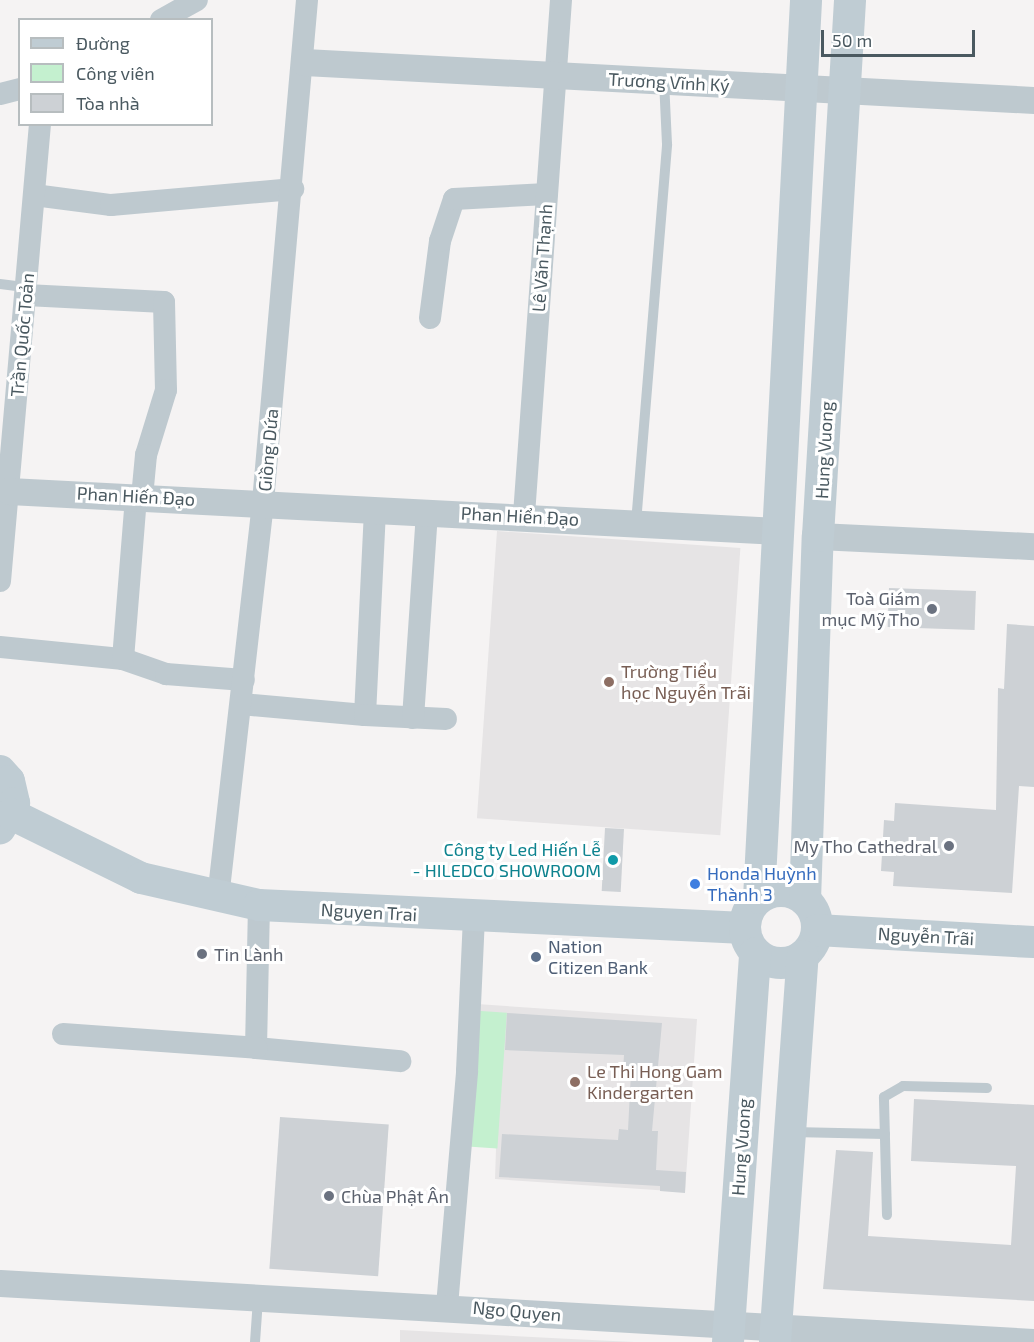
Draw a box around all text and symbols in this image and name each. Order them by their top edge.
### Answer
legend [18,18,213,126]
scale bar [824,18,978,56]
text: 50 m [832,29,872,51]
text: Đường [76,32,130,54]
text: Công viên [76,62,155,84]
street label: Trương Vĩnh Ký [608,68,730,96]
text: Tòa nhà [76,92,140,114]
street label: Lê Văn Thạnh [527,203,557,313]
street label: Trần Quốc Toản [6,272,38,398]
street label: Hung Vuong [811,400,837,500]
street label: Giồng Dứa [254,408,282,492]
street label: Phan Hiến Đạo [76,482,196,510]
street label: Phan Hiển Đạo [460,502,580,530]
place label: Toà Giám mục Mỹ Tho [821,588,920,630]
marker: Toà Giám mục Mỹ Tho [925,602,939,616]
place label: Trường Tiểu học Nguyễn Trãi [621,661,751,704]
marker: Trường Tiểu học Nguyễn Trãi [602,675,616,689]
place label: My Tho Cathedral [793,835,937,857]
place label: Công ty Led Hiến Lễ - HILEDCO SHOWROOM [413,839,601,882]
marker: My Tho Cathedral [942,839,956,853]
marker: Công ty Led Hiến Lễ - HILEDCO SHOWROOM [606,853,620,867]
place label: Honda Huỳnh Thành 3 [707,863,817,906]
marker: Honda Huỳnh Thành 3 [688,877,702,891]
street label: Nguyen Trai [320,899,418,925]
street label: Nguyễn Trãi [877,923,975,949]
place label: Nation Citizen Bank [548,936,648,978]
place label: Tin Lành [214,943,283,965]
marker: Tin Lành [195,947,209,961]
marker: Nation Citizen Bank [529,950,543,964]
place label: Le Thi Hong Gam Kindergarten [587,1061,723,1104]
marker: Le Thi Hong Gam Kindergarten [568,1075,582,1089]
street label: Hung Vuong [727,1097,755,1197]
place label: Chùa Phật Ân [341,1185,449,1207]
marker: Chùa Phật Ân [322,1189,336,1203]
street label: Ngo Quyen [472,1296,562,1326]

